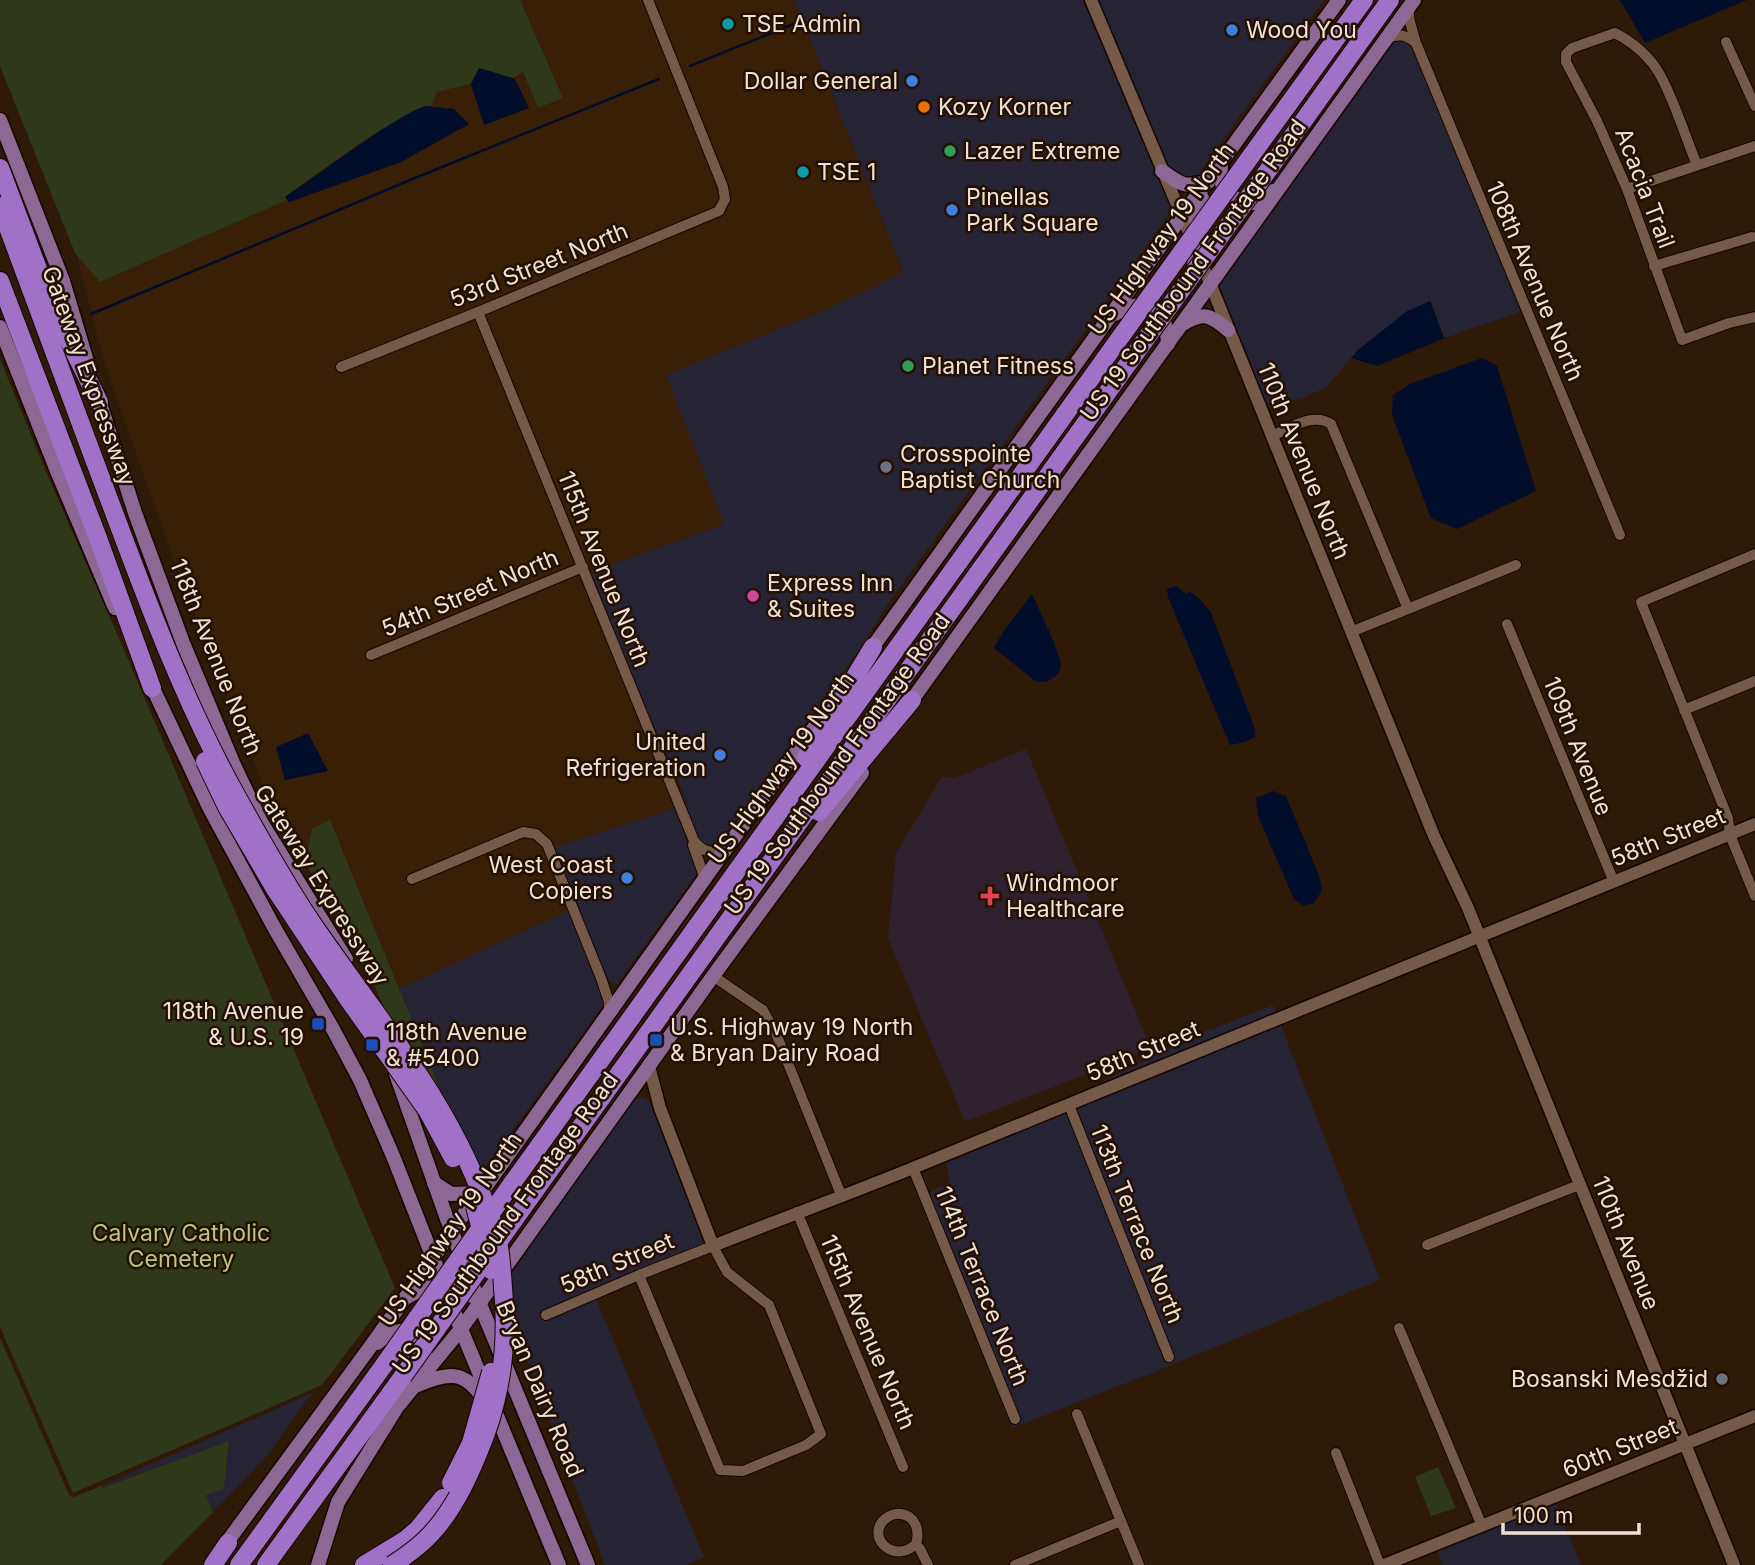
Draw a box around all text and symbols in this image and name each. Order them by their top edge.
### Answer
place label: TSE Admin [742,10,861,38]
marker: TSE Admin [720,16,736,32]
place label: Wood You [1246,16,1357,44]
marker: Wood You [1224,22,1240,38]
place label: Dollar General [744,67,898,95]
marker: Dollar General [904,73,920,89]
place label: Kozy Korner [938,93,1071,121]
marker: Kozy Korner [916,99,932,115]
street label: US 19 Southbound Frontage Road [1074,114,1312,426]
street label: Acacia Trail [1609,124,1681,252]
place label: Lazer Extreme [964,137,1120,165]
street label: US Highway 19 North [1082,137,1240,341]
marker: Lazer Extreme [942,143,958,159]
place label: TSE 1 [817,158,876,186]
marker: TSE 1 [795,164,811,180]
street label: 108th Avenue North [1480,177,1590,385]
place label: Pinellas Park Square [966,183,1099,237]
marker: Pinellas Park Square [944,202,960,218]
street label: 53rd Street North [446,216,632,314]
street label: Gateway Expressway [36,262,142,490]
place label: Planet Fitness [922,352,1074,380]
marker: Planet Fitness [900,358,916,374]
street label: 110th Avenue North [1252,359,1356,563]
place label: Crosspointe Baptist Church [900,440,1060,494]
marker: Crosspointe Baptist Church [878,459,894,475]
street label: 115th Avenue North [552,467,656,671]
street label: 54th Street North [378,543,562,643]
street label: 118th Avenue North [164,555,268,759]
place label: Express Inn & Suites [767,569,893,623]
marker: Express Inn & Suites [745,588,761,604]
street label: US 19 Southbound Frontage Road [718,608,956,920]
street label: US Highway 19 North [702,666,860,870]
street label: 109th Avenue [1538,673,1618,819]
place label: United Refrigeration [565,728,706,782]
marker: United Refrigeration [712,747,728,763]
street label: Gateway Expressway [249,779,395,991]
street label: 58th Street [1607,801,1730,873]
place label: West Coast Copiers [489,851,613,905]
place label: Windmoor Healthcare [1006,869,1125,923]
marker: West Coast Copiers [619,870,635,886]
marker: Windmoor Healthcare [980,886,1000,906]
place label: 118th Avenue & U.S. 19 [163,997,304,1051]
place label: U.S. Highway 19 North & Bryan Dairy Road [670,1013,913,1067]
street label: 58th Street [1082,1014,1204,1087]
marker: 118th Avenue & U.S. 19 [310,1016,326,1032]
place label: 118th Avenue & #5400 [386,1018,527,1072]
marker: U.S. Highway 19 North & Bryan Dairy Road [648,1032,664,1048]
marker: 118th Avenue & #5400 [364,1037,380,1053]
street label: US 19 Southbound Frontage Road [386,1067,624,1379]
street label: 113th Terrace North [1084,1121,1190,1327]
street label: US Highway 19 North [372,1126,528,1332]
street label: 110th Avenue [1586,1172,1666,1314]
street label: 114th Terrace North [929,1182,1035,1390]
park label: Calvary Catholic Cemetery [92,1219,270,1273]
street label: 58th Street [556,1226,678,1299]
street label: 115th Avenue North [814,1230,922,1434]
street label: Bryan Dairy Road [490,1297,590,1481]
place label: Bosanski Mesdžid [1511,1365,1708,1393]
marker: Bosanski Mesdžid [1714,1371,1730,1387]
street label: 60th Street [1558,1412,1682,1484]
scale bar [1503,1492,1640,1536]
text: 100 m [1514,1503,1573,1528]

